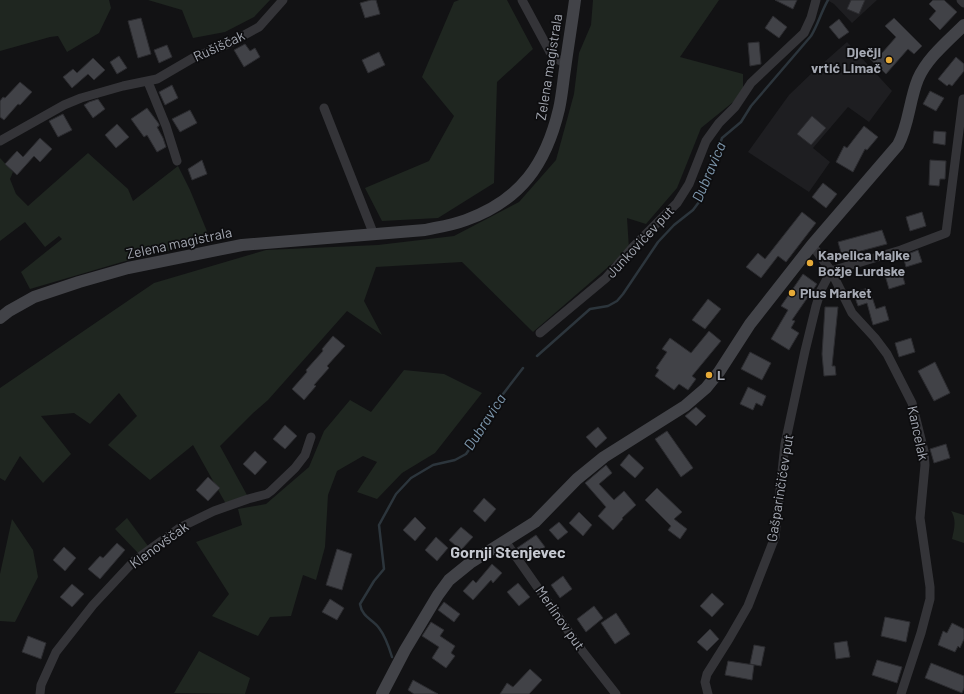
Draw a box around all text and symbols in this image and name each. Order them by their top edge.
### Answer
street label: Zelena magistrala [532,12,565,121]
street label: Rušiščak [190,26,247,65]
place label: Dječji vrtić Limač [811,43,881,76]
marker: Dječji vrtić Limač [884,55,894,65]
water label: Dubravica [687,139,729,204]
street label: Junkovićev put [602,202,677,281]
street label: Zelena magistrala [125,223,233,262]
place label: Kapelica Majke Božje Lurdske [818,246,910,279]
marker: Kapelica Majke Božje Lurdske [805,258,815,268]
place label: Plus Market [800,284,872,301]
marker: Plus Market [787,288,797,298]
place label: L [717,366,725,383]
marker: L [704,370,714,380]
water label: Dubravica [459,390,509,453]
street label: Kancelak [904,404,933,462]
street label: Gašparinčićev put [763,433,796,543]
street label: Klenovščak [126,518,191,572]
district label: Gornji Stenjevec [450,542,566,561]
street label: Merlinov put [532,583,589,653]

